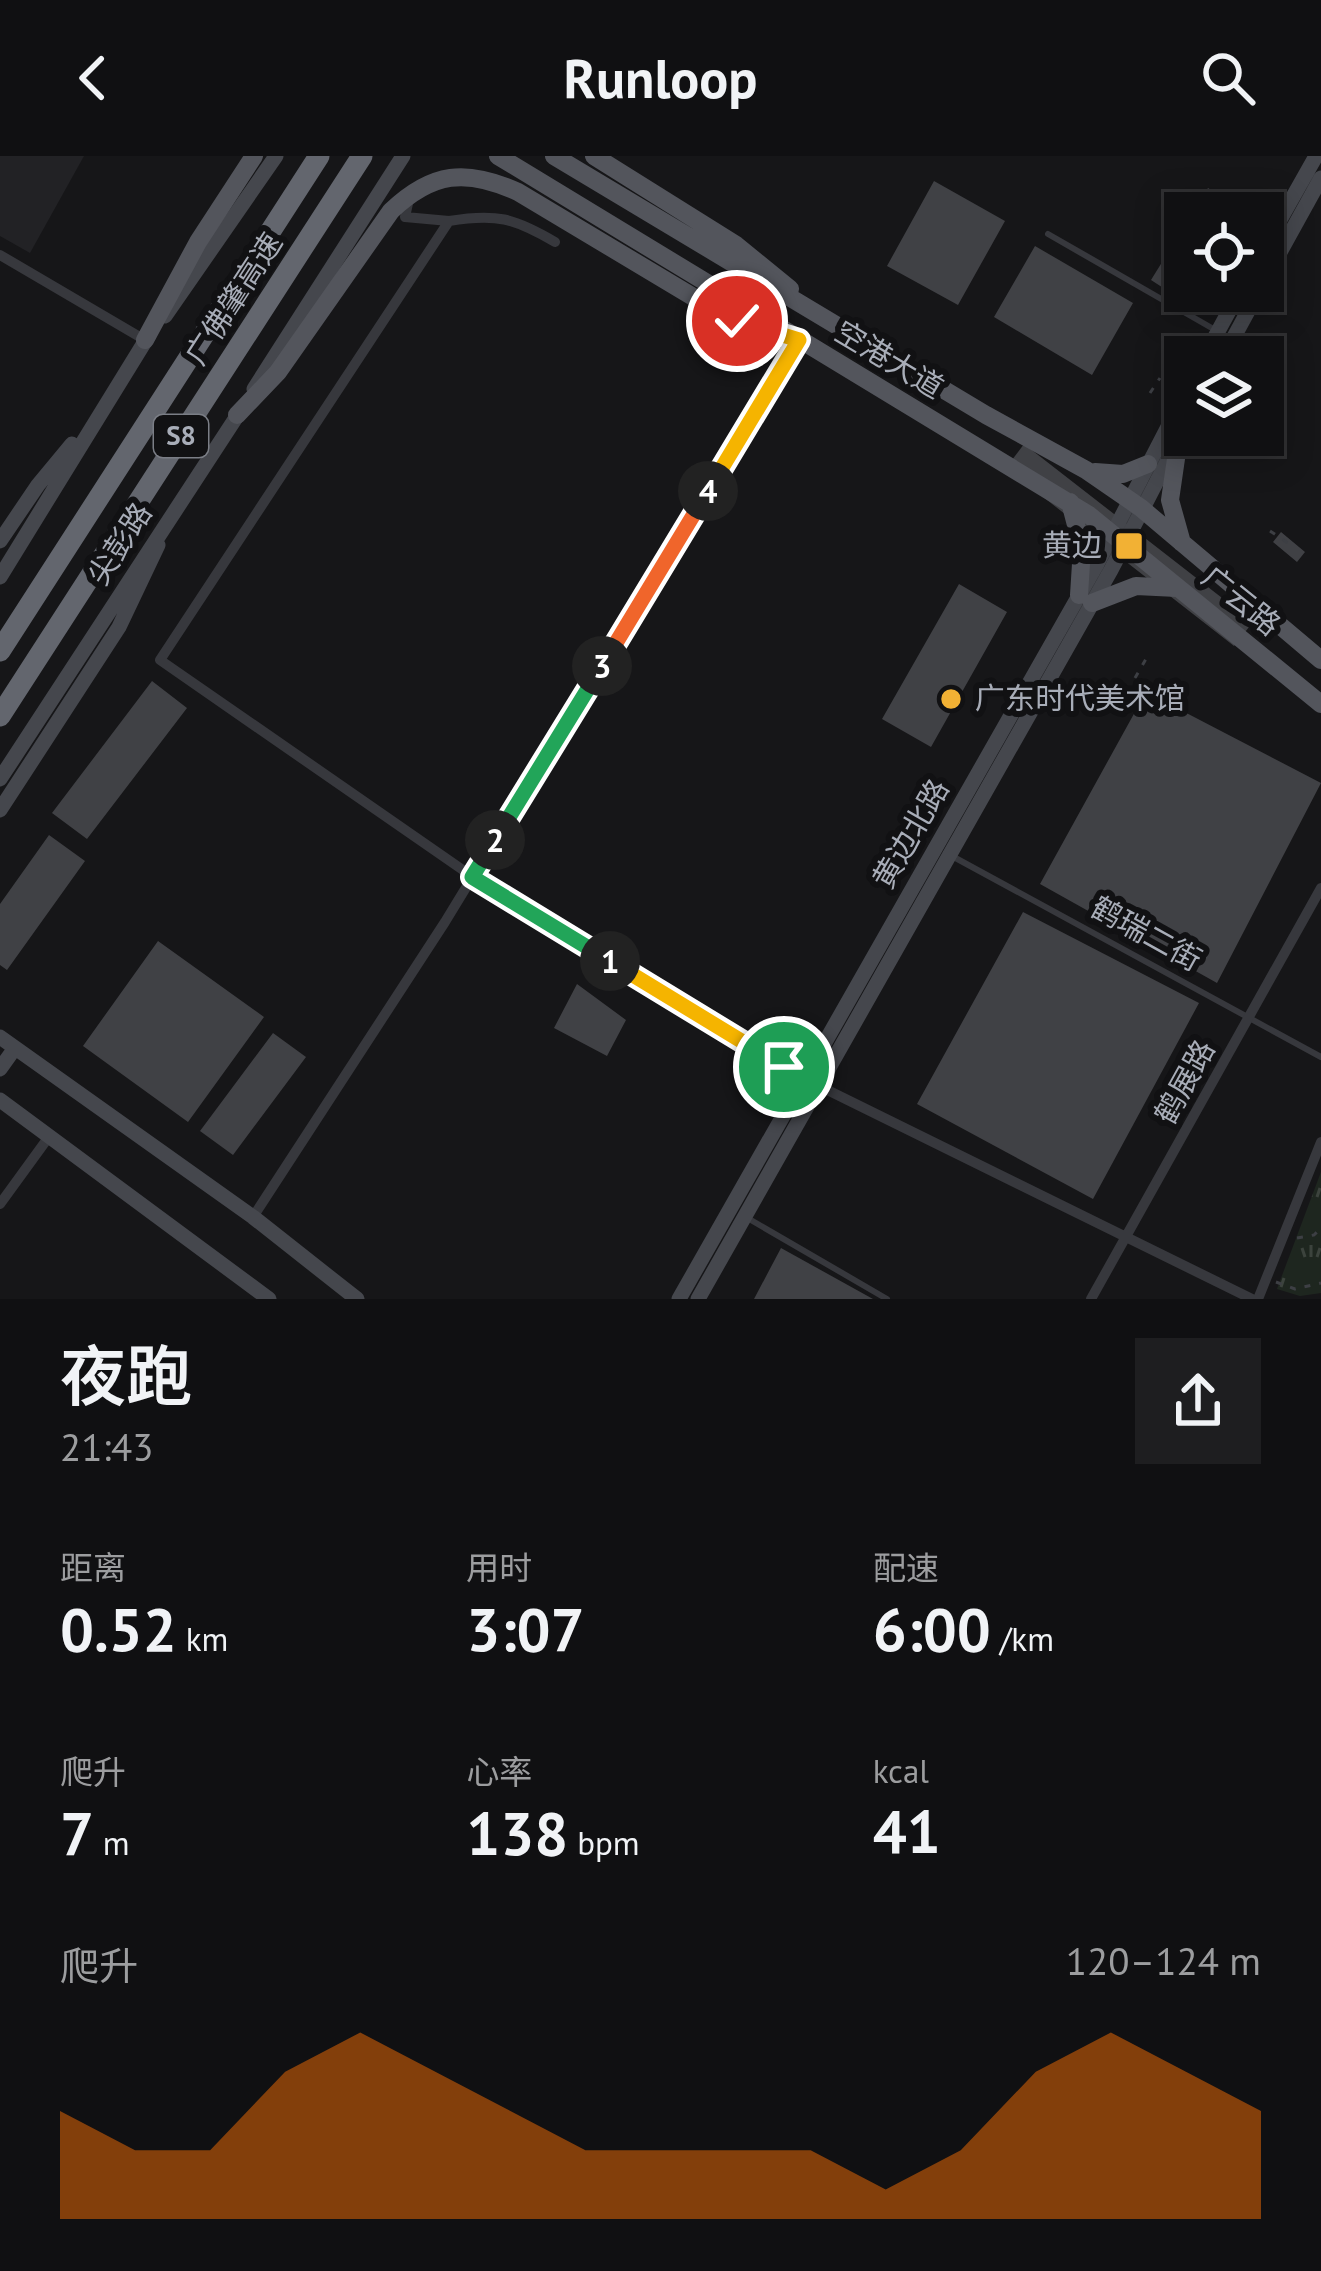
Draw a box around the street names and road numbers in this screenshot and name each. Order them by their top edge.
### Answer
street label: 广佛肇高速 [176,225,290,372]
street label: 空港大道 [828,311,951,406]
road number: S8 [154,415,208,457]
street label: 尖彭路 [78,495,160,592]
street label: 广云路 [1195,556,1289,643]
street label: 黄边北路 [863,772,957,895]
street label: 鹤瑞二街 [1085,887,1209,979]
street label: 鹤展路 [1145,1032,1223,1130]

